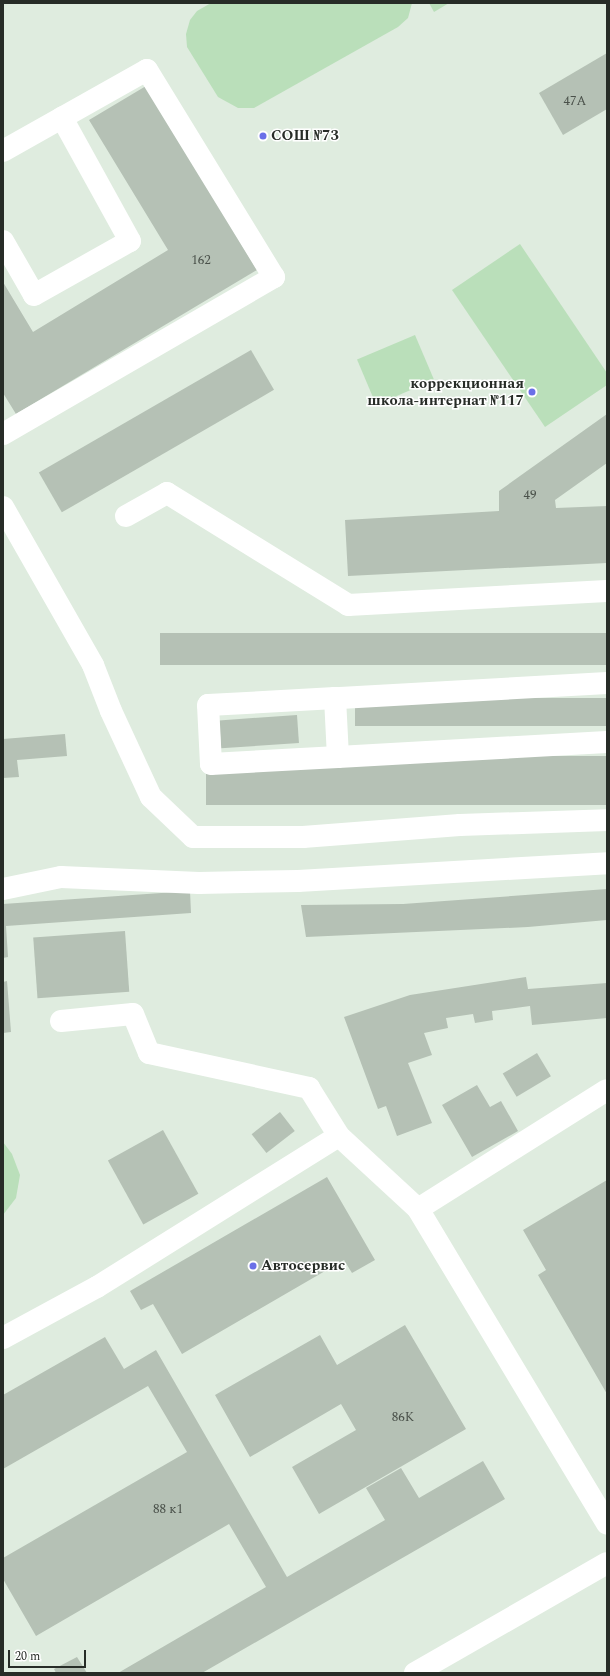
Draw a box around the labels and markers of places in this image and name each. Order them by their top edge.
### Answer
place label: СОШ №73 [271,127,339,145]
marker: СОШ №73 [258,131,268,141]
place label: коррекционная школа-интернат №117 [367,374,524,409]
marker: коррекционная школа-интернат №117 [527,387,537,397]
place label: Автосервис [261,1257,345,1275]
marker: Автосервис [248,1261,258,1271]

